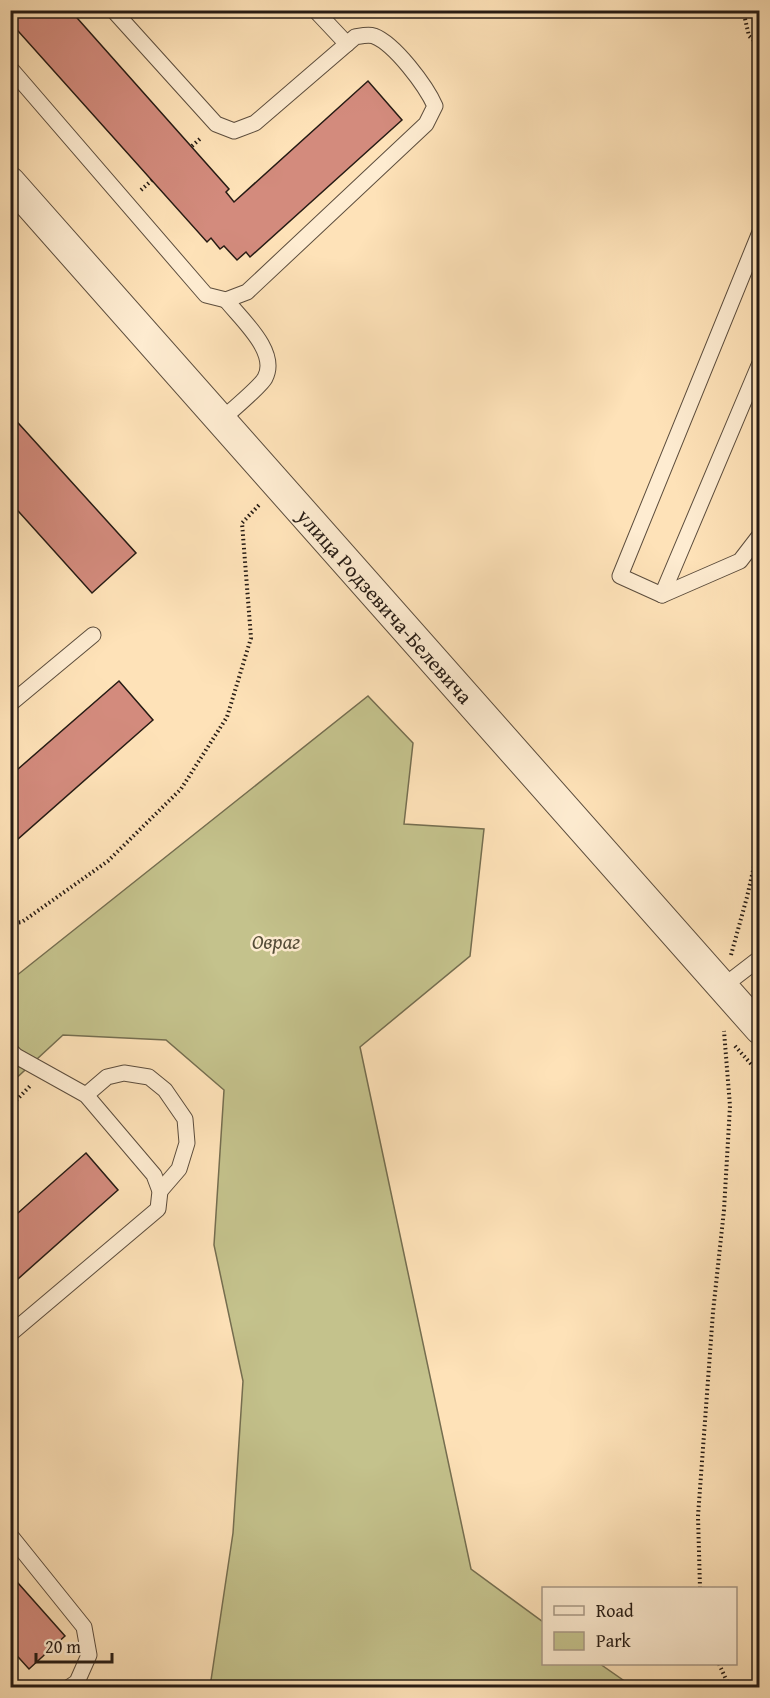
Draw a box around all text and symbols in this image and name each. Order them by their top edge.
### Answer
street label: улица Родзевича-Белевича [289,500,480,710]
park label: Овраг [252,926,300,957]
legend [542,1587,737,1665]
text: Road [596,1597,634,1624]
scale bar [36,1626,112,1664]
text: Park [596,1627,632,1654]
text: 20 m [45,1633,81,1660]

